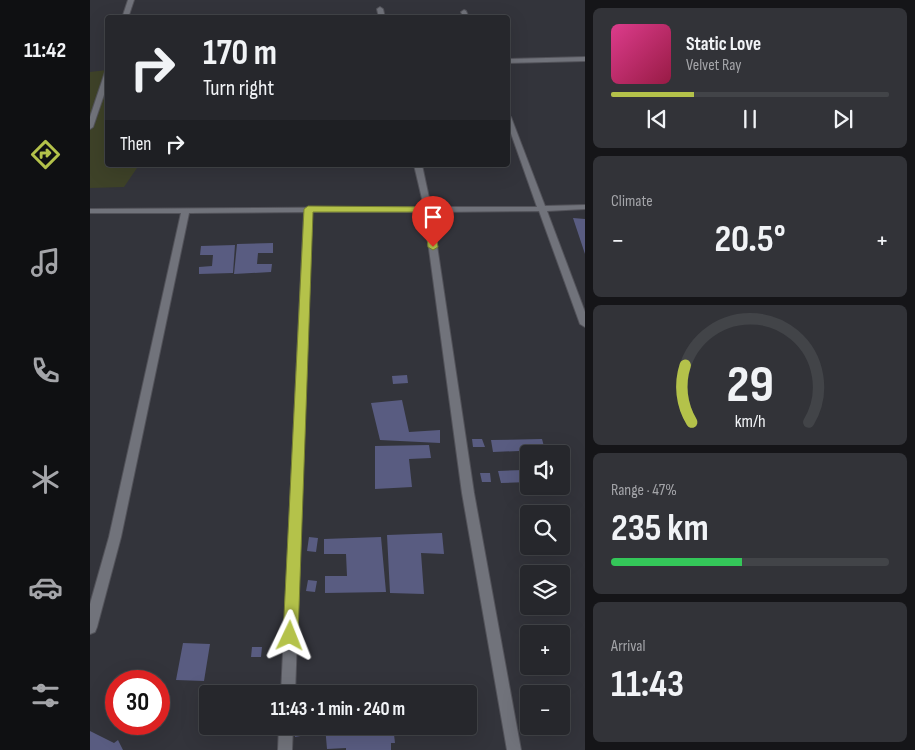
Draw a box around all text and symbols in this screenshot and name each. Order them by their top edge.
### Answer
text: 170 m [203,32,277,75]
text: Static Love [686,33,761,56]
icon: right [120,35,185,100]
text: 11:42 [24,37,66,64]
text: Velvet Ray [686,56,741,75]
text: Turn right [203,75,274,102]
icon: previous [643,105,671,133]
icon: pause [736,105,764,133]
icon: next [829,105,857,133]
icon: right [161,130,189,158]
text: Then [120,133,151,156]
icon: directions [28,137,63,172]
text: Climate [611,192,653,211]
pin [412,196,454,247]
icon: arrive [419,203,447,231]
text: 20.5° [714,217,786,262]
text: − [611,224,625,257]
text: + [875,224,889,257]
icon: music [28,245,63,280]
icon: phone [28,353,63,388]
text: 29 [726,354,774,417]
text: km/h [735,411,765,432]
map controls [520,445,570,735]
button: sound [520,445,570,495]
icon: climate [28,462,63,497]
text: Range · 47% [611,481,677,500]
button: search [520,505,570,555]
text: 235 km [611,506,709,551]
button: layers [520,565,570,615]
icon: car [28,570,63,605]
position arrow [263,609,315,661]
button: + [520,625,570,675]
text: Arrival [611,637,645,656]
text: 11:43 [611,662,684,707]
speed limit sign: 30 [105,670,170,735]
icon: filters [28,678,63,713]
button: − [520,685,570,735]
text: 11:43 · 1 min · 240 m [271,698,405,721]

